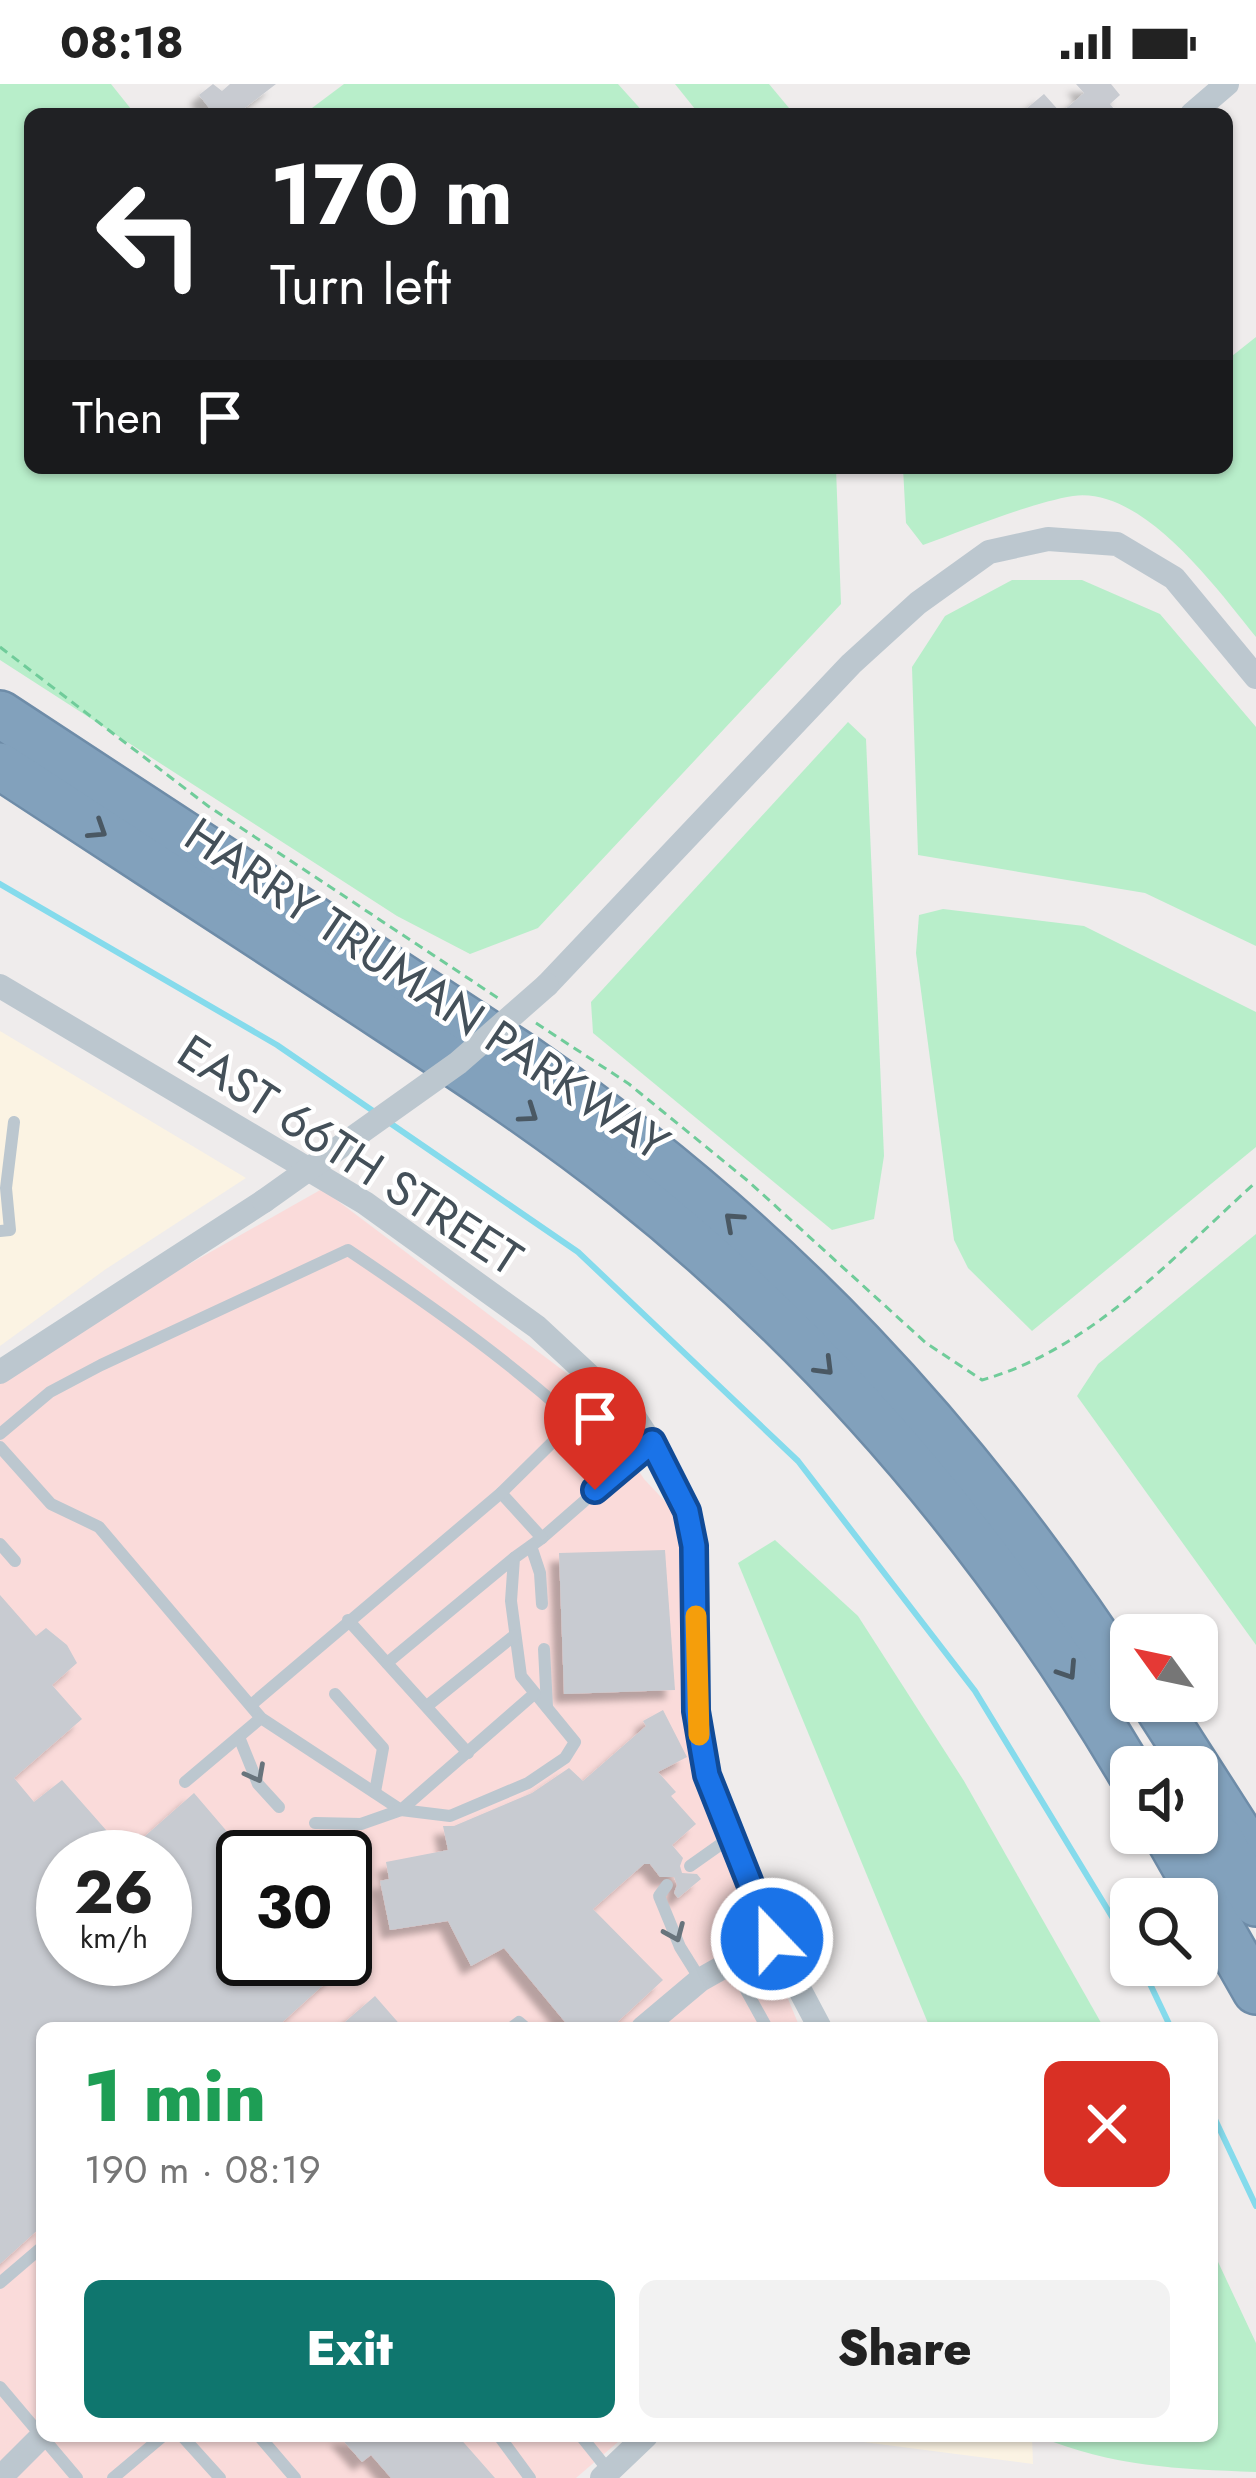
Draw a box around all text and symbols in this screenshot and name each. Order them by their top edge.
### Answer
text: 08:18 [60,10,184,75]
text: 170 m [270,134,513,256]
icon: left [72,156,228,312]
text: Turn left [270,246,451,324]
icon: arrive [187,384,253,450]
text: Then [72,385,163,450]
street label: HARRY TRUMAN PARKWAY [171,801,683,1177]
one-way arrow [84,815,106,837]
street label: EAST 66TH STREET [164,1018,536,1292]
one-way arrow [515,1100,537,1122]
one-way arrow [726,1214,747,1235]
one-way arrow [811,1353,833,1375]
pin [544,1367,646,1490]
icon: arrive [562,1385,628,1451]
north arrow [1110,1614,1218,1722]
map controls [1110,1614,1218,1986]
one-way arrow [1053,1658,1076,1680]
button: sound [1110,1746,1218,1854]
one-way arrow [241,1761,264,1783]
speed limit sign: 30 [216,1830,372,1986]
text: 26 [74,1849,154,1936]
position arrow [709,1876,835,2002]
button: search [1110,1878,1218,1986]
text: km/h [80,1916,148,1959]
one-way arrow [660,1921,684,1942]
text: 1 min [84,2044,266,2148]
button: close [1044,2061,1170,2187]
text: 190 m · 08:19 [84,2141,321,2198]
button: Exit [84,2280,615,2418]
button: Share [639,2280,1170,2418]

